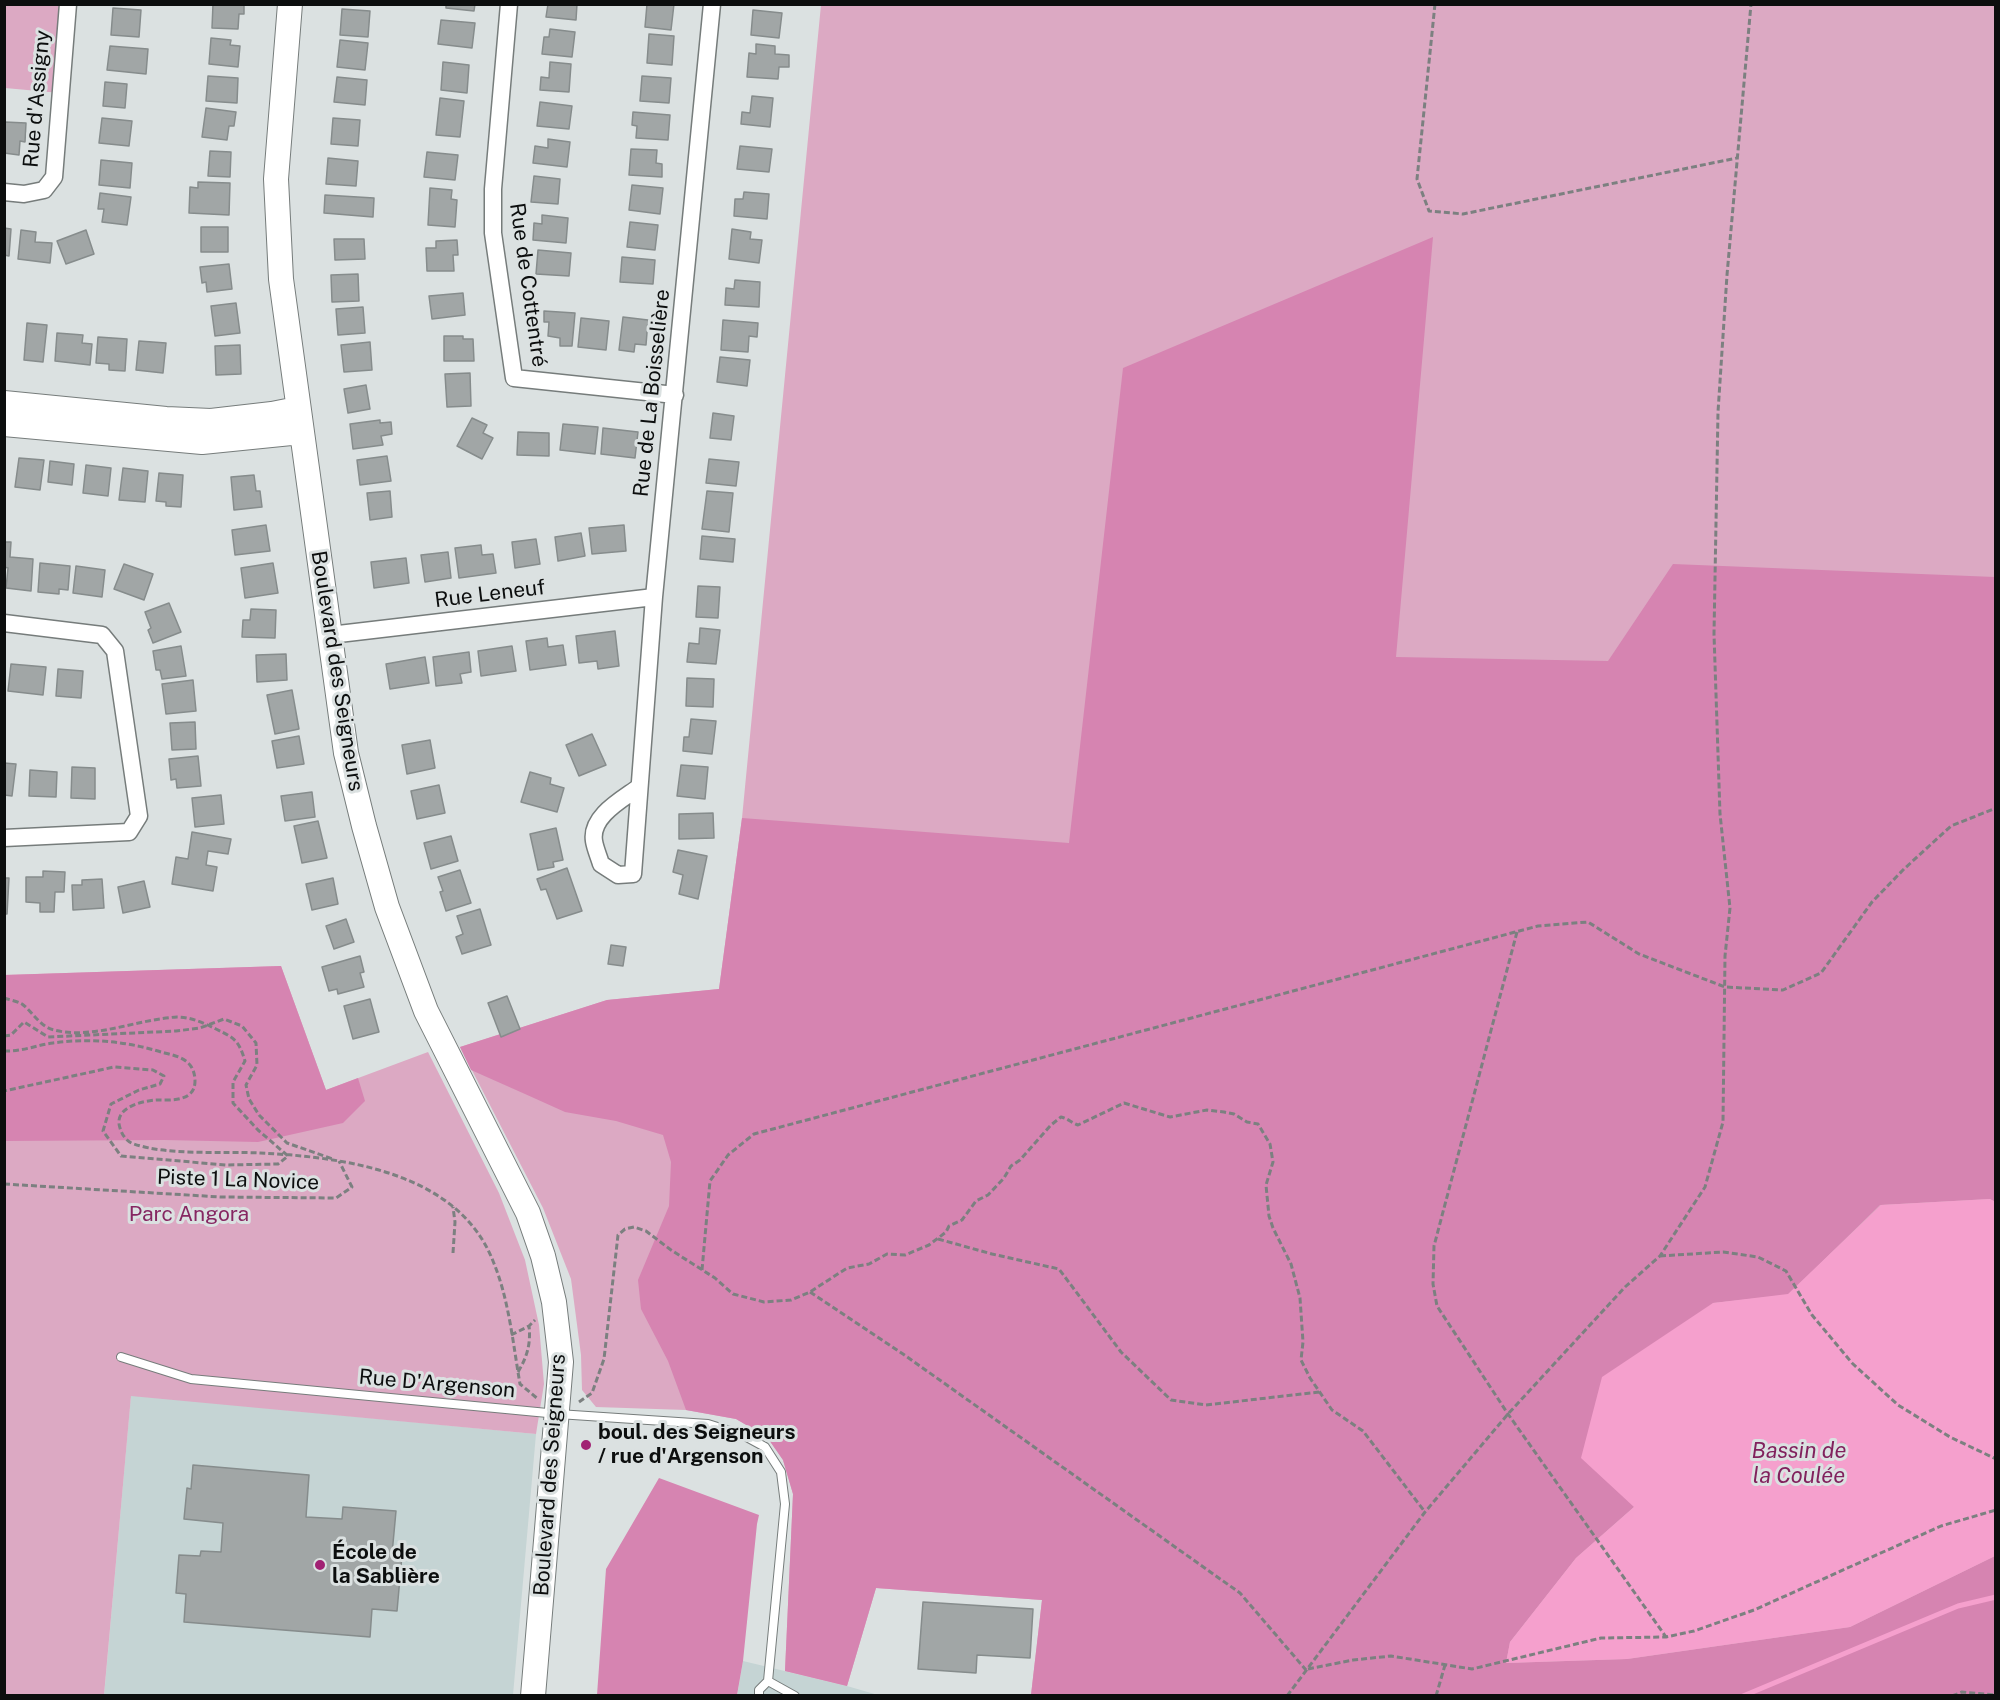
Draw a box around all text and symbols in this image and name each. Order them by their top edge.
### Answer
street label: Rue d'Assigny [18,29,56,169]
street label: Rue de Cottentré [504,201,552,369]
street label: Rue de La Boisselière [629,288,675,498]
street label: Boulevard des Seigneurs [306,549,368,793]
street label: Rue Leneuf [433,575,547,613]
street label: Piste 1 La Novice [156,1165,320,1195]
park label: Parc Angora [129,1202,249,1228]
street label: Boulevard des Seigneurs [529,1353,571,1597]
street label: Rue D'Argenson [358,1365,516,1403]
place label: boul. des Seigneurs / rue d'Argenson [598,1420,796,1470]
marker: boul. des Seigneurs / rue d'Argenson [579,1438,593,1452]
water label: Bassin de la Coulée [1752,1438,1846,1490]
place label: École de la Sablière [332,1540,440,1590]
marker: École de la Sablière [313,1558,327,1572]

